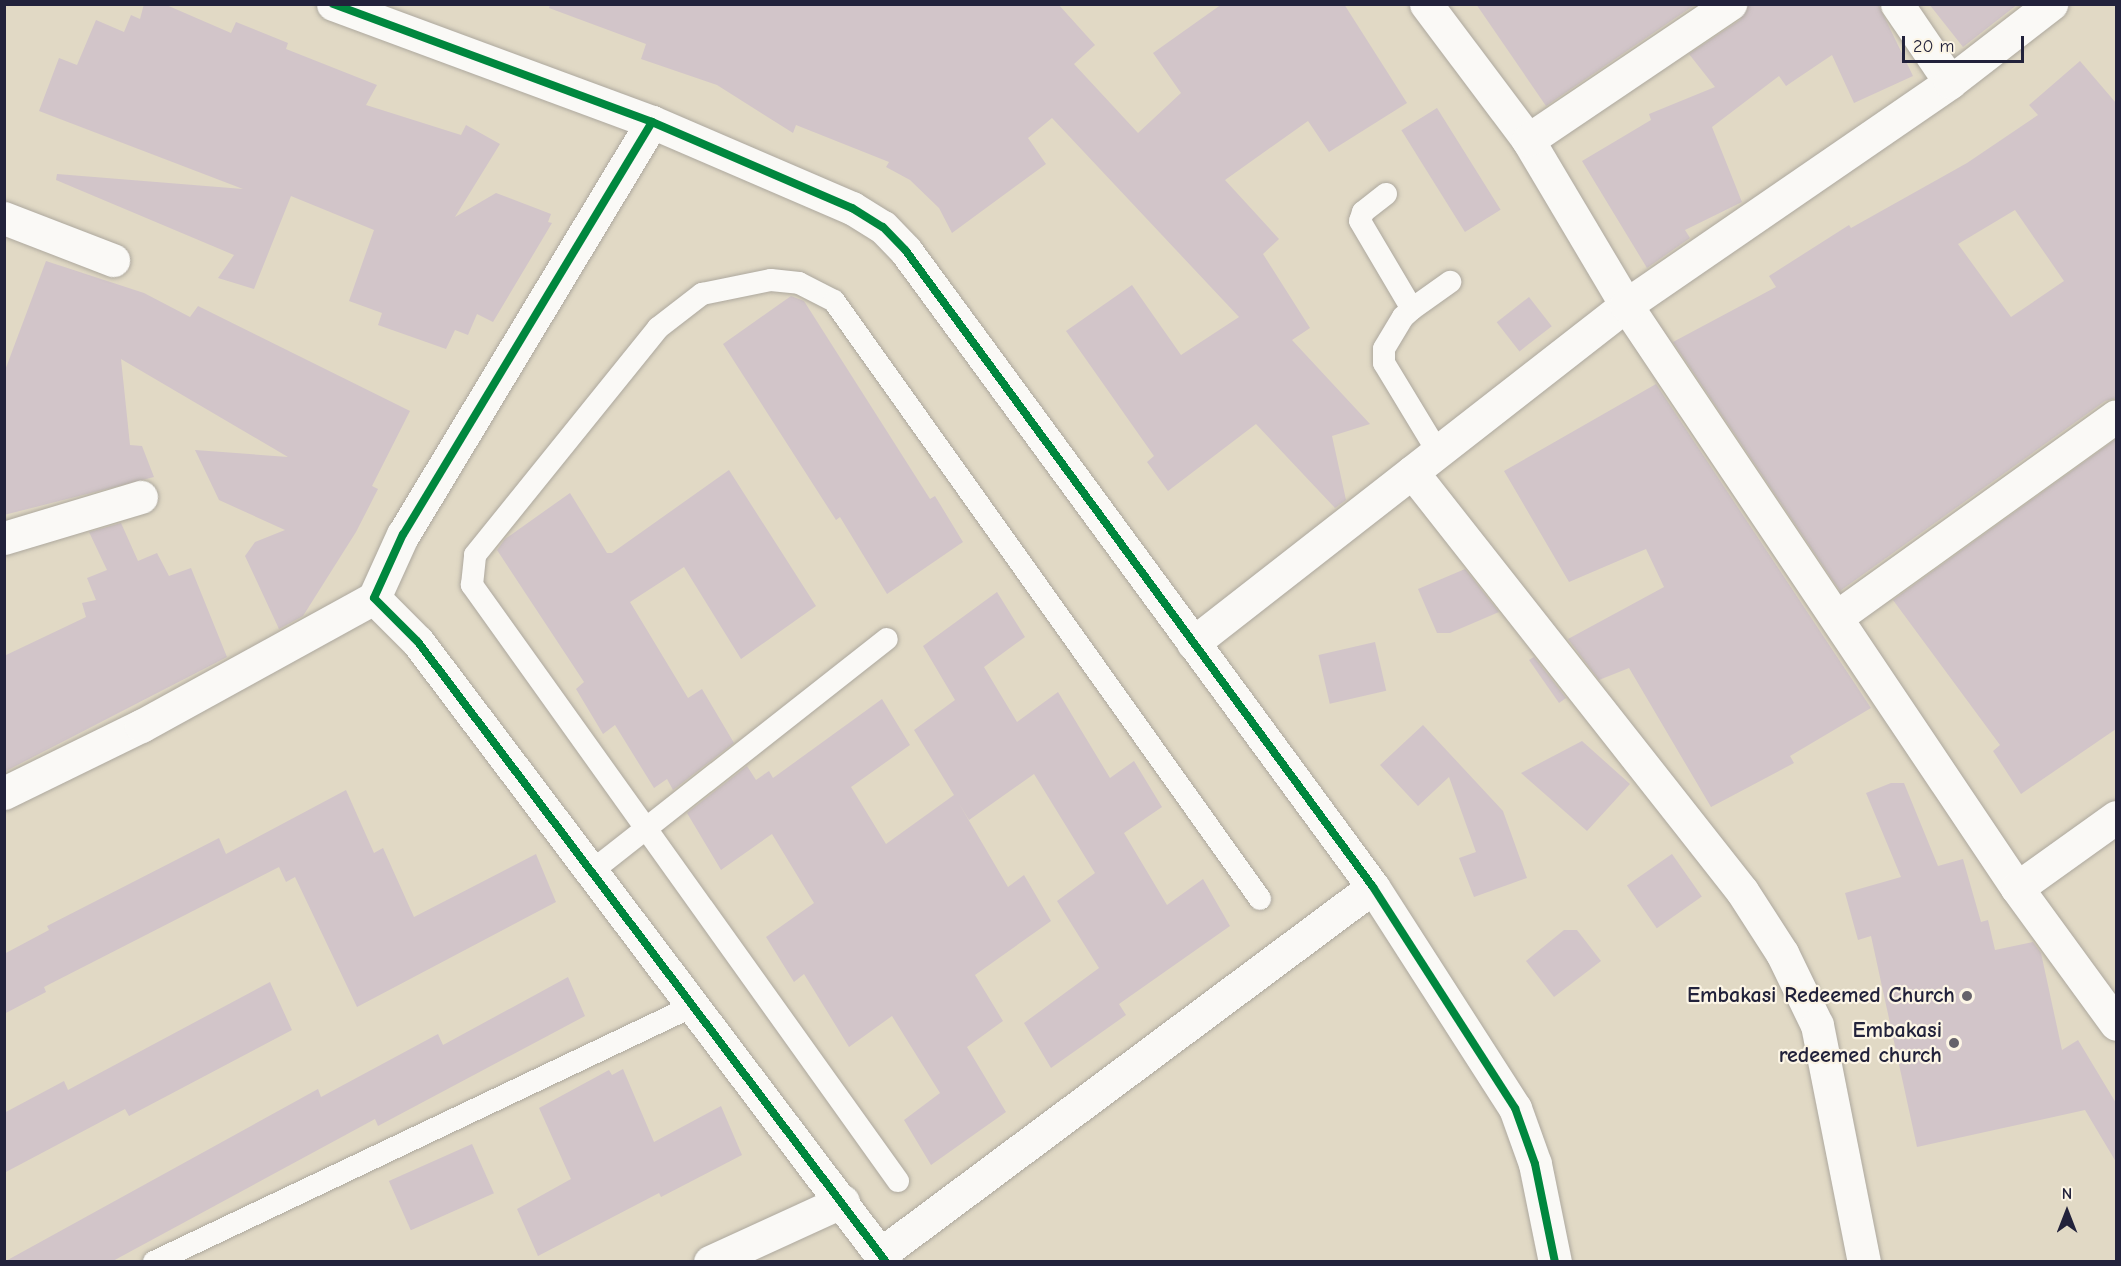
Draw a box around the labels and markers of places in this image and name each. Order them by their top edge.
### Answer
place label: Embakasi Redeemed Church [1687,983,1955,1009]
marker: Embakasi Redeemed Church [1960,989,1974,1003]
place label: Embakasi redeemed church [1779,1017,1942,1068]
marker: Embakasi redeemed church [1947,1036,1961,1050]

